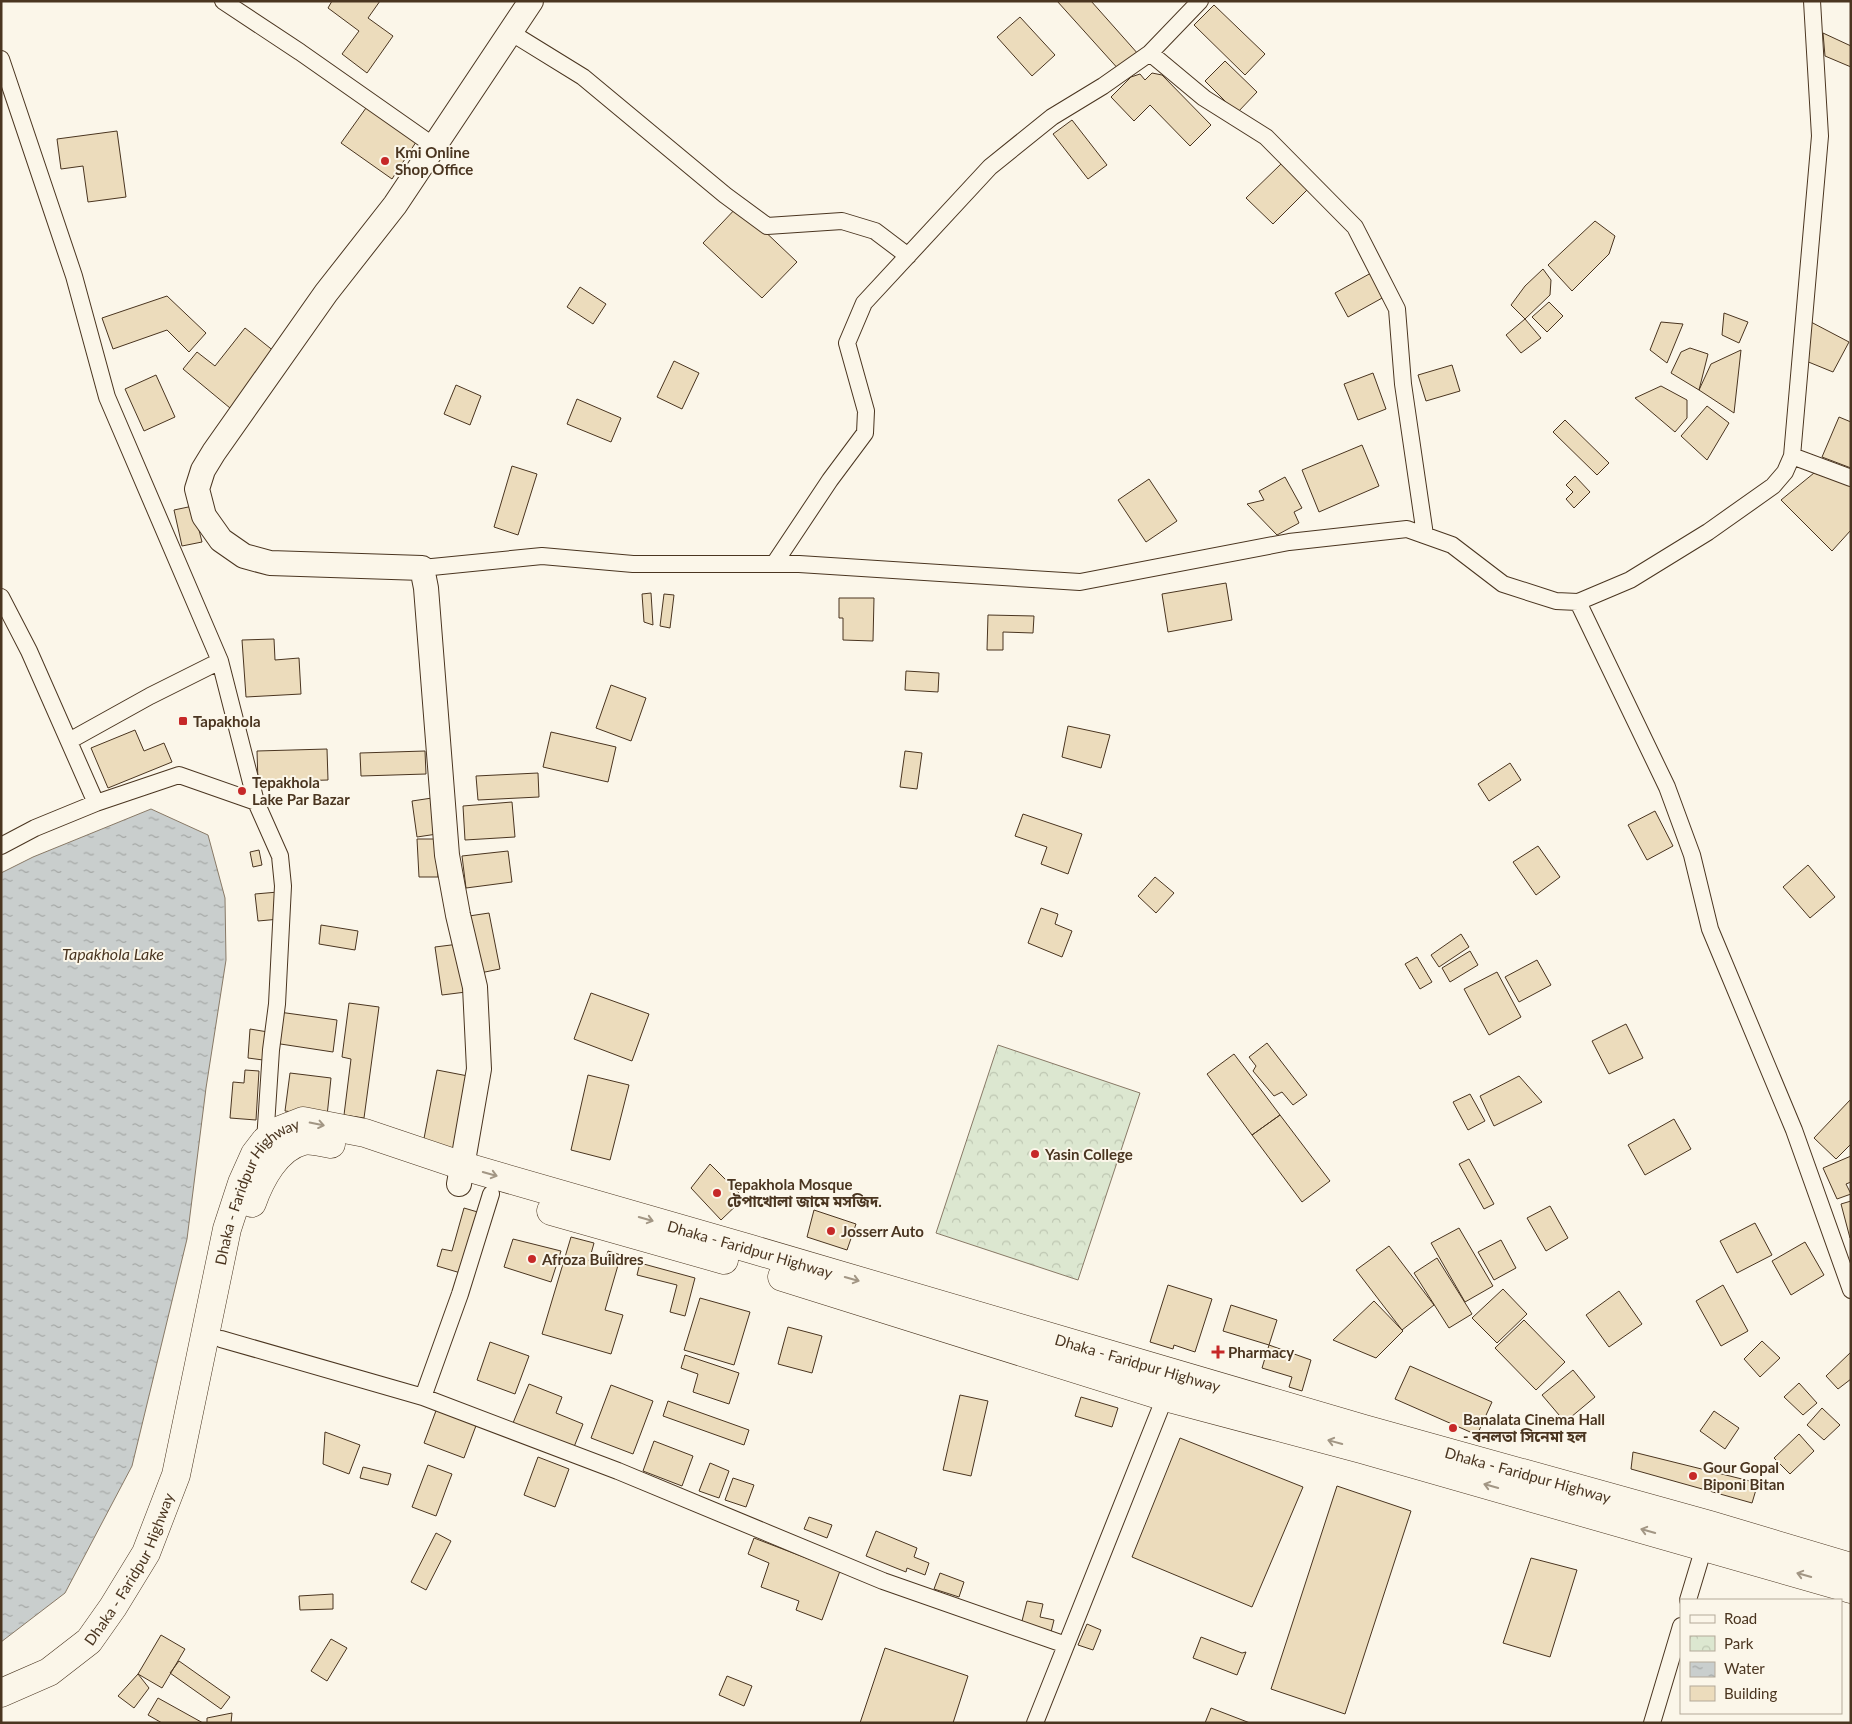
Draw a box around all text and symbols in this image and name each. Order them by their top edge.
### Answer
place label: Kmi Online Shop Office [395,143,473,178]
marker: Kmi Online Shop Office [379,155,391,167]
place label: Tapakhola [193,712,261,730]
marker: Tapakhola [177,715,189,727]
place label: Tepakhola Lake Par Bazar [252,773,350,808]
marker: Tepakhola Lake Par Bazar [236,785,248,797]
water label: Tapakhola Lake [62,944,164,963]
street label: Dhaka - Faridpur Highway [211,1114,302,1267]
one-way arrow [309,1120,325,1129]
place label: Yasin College [1044,1145,1133,1163]
marker: Yasin College [1029,1148,1041,1160]
one-way arrow [481,1170,497,1179]
place label: Tepakhola Mosque টেপাখোলা জামে মসজিদ. [727,1175,882,1210]
marker: Tepakhola Mosque টেপাখোলা জামে মসজিদ. [711,1187,723,1199]
one-way arrow [637,1215,653,1224]
street label: Dhaka - Faridpur Highway [665,1216,835,1282]
place label: Josserr Auto [841,1222,924,1240]
marker: Josserr Auto [825,1225,837,1237]
place label: Afroza Buildres [541,1250,644,1268]
marker: Afroza Buildres [526,1253,538,1265]
one-way arrow [844,1274,860,1284]
street label: Dhaka - Faridpur Highway [1053,1330,1223,1395]
place label: Pharmacy [1228,1343,1294,1361]
marker: Pharmacy [1212,1346,1224,1358]
place label: Banalata Cinema Hall - বনলতা সিনেমা হল [1463,1410,1605,1445]
marker: Banalata Cinema Hall - বনলতা সিনেমা হল [1447,1422,1459,1434]
one-way arrow [1327,1437,1343,1446]
street label: Dhaka - Faridpur Highway [1443,1443,1613,1506]
place label: Gour Gopal Biponi Bitan [1703,1458,1785,1493]
marker: Gour Gopal Biponi Bitan [1687,1470,1699,1482]
one-way arrow [1484,1481,1500,1490]
street label: Dhaka - Faridpur Highway [80,1490,177,1648]
one-way arrow [1640,1525,1656,1535]
one-way arrow [1796,1570,1812,1580]
legend [1680,1599,1842,1714]
text: Road [1724,1609,1757,1627]
text: Park [1724,1634,1754,1652]
text: Water [1724,1659,1765,1677]
text: Building [1724,1684,1777,1702]

